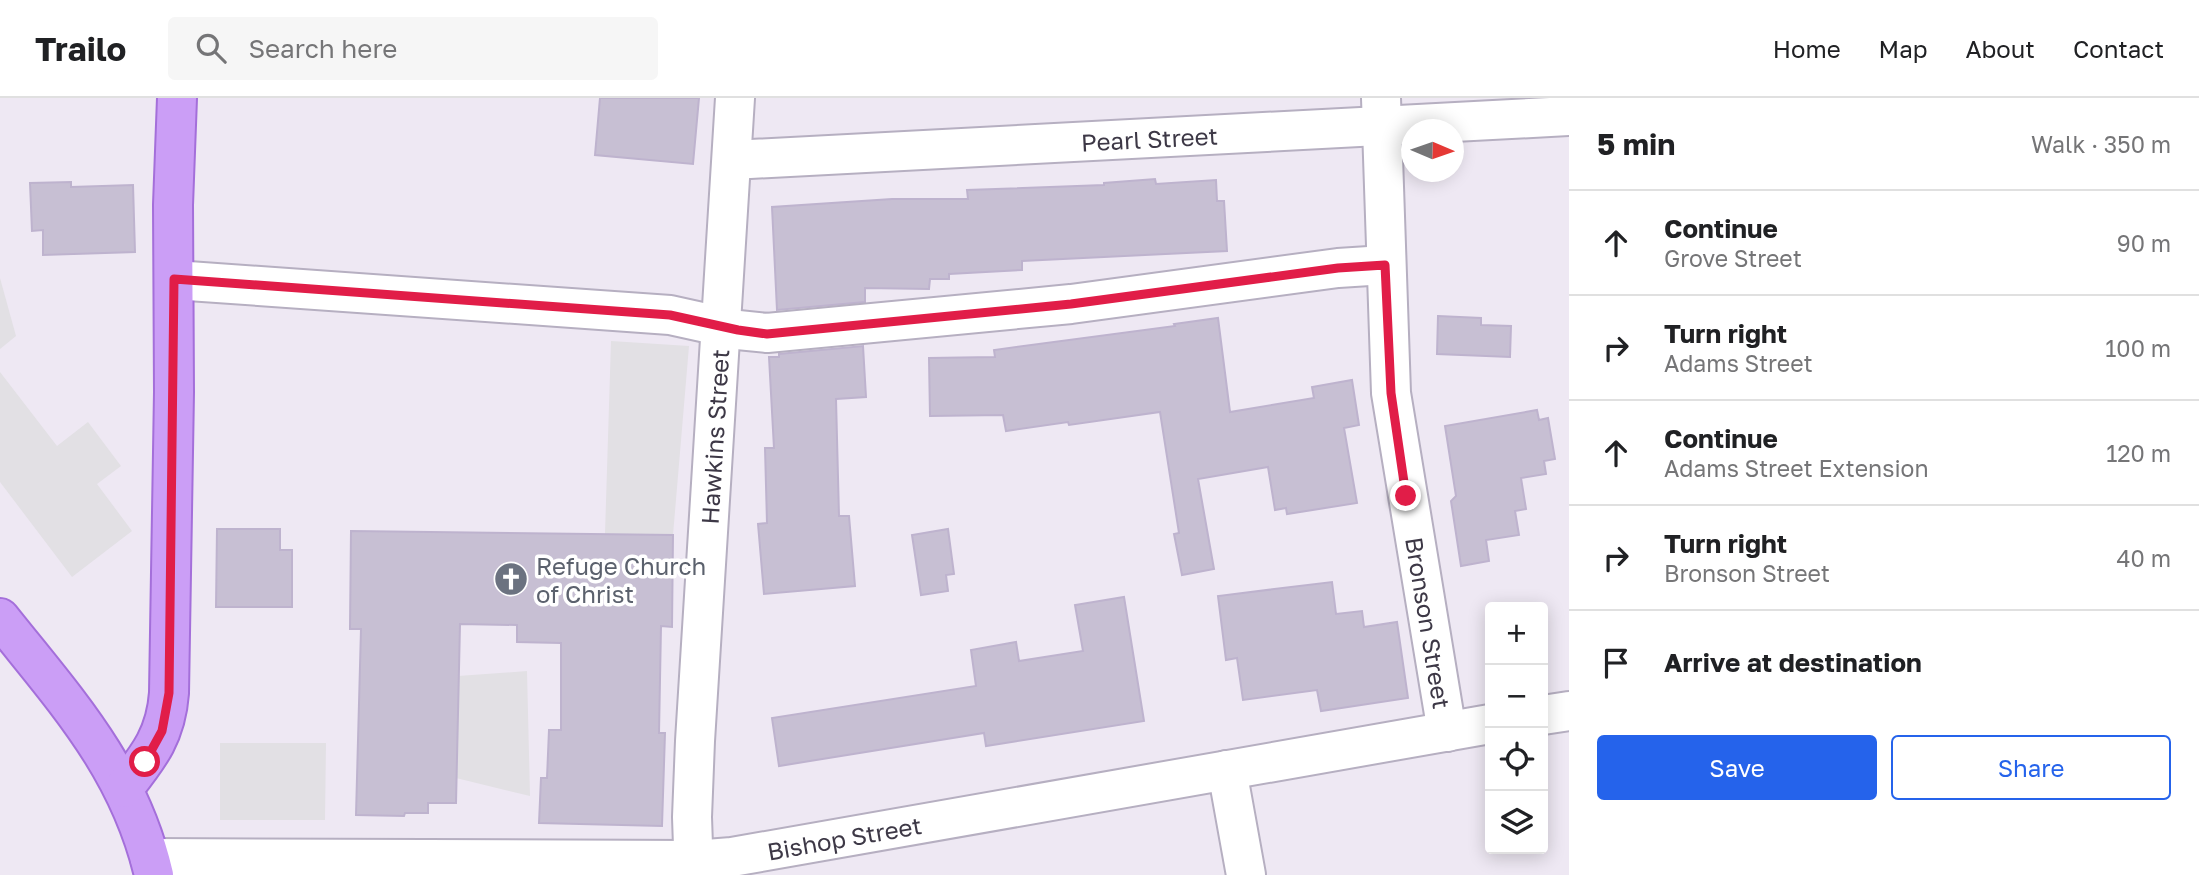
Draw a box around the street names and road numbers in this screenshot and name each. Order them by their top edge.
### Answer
street label: Pearl Street [1080,120,1219,156]
street label: Hawkins Street [694,348,734,525]
street label: Bronson Street [1401,535,1457,711]
street label: Bishop Street [765,810,924,865]

